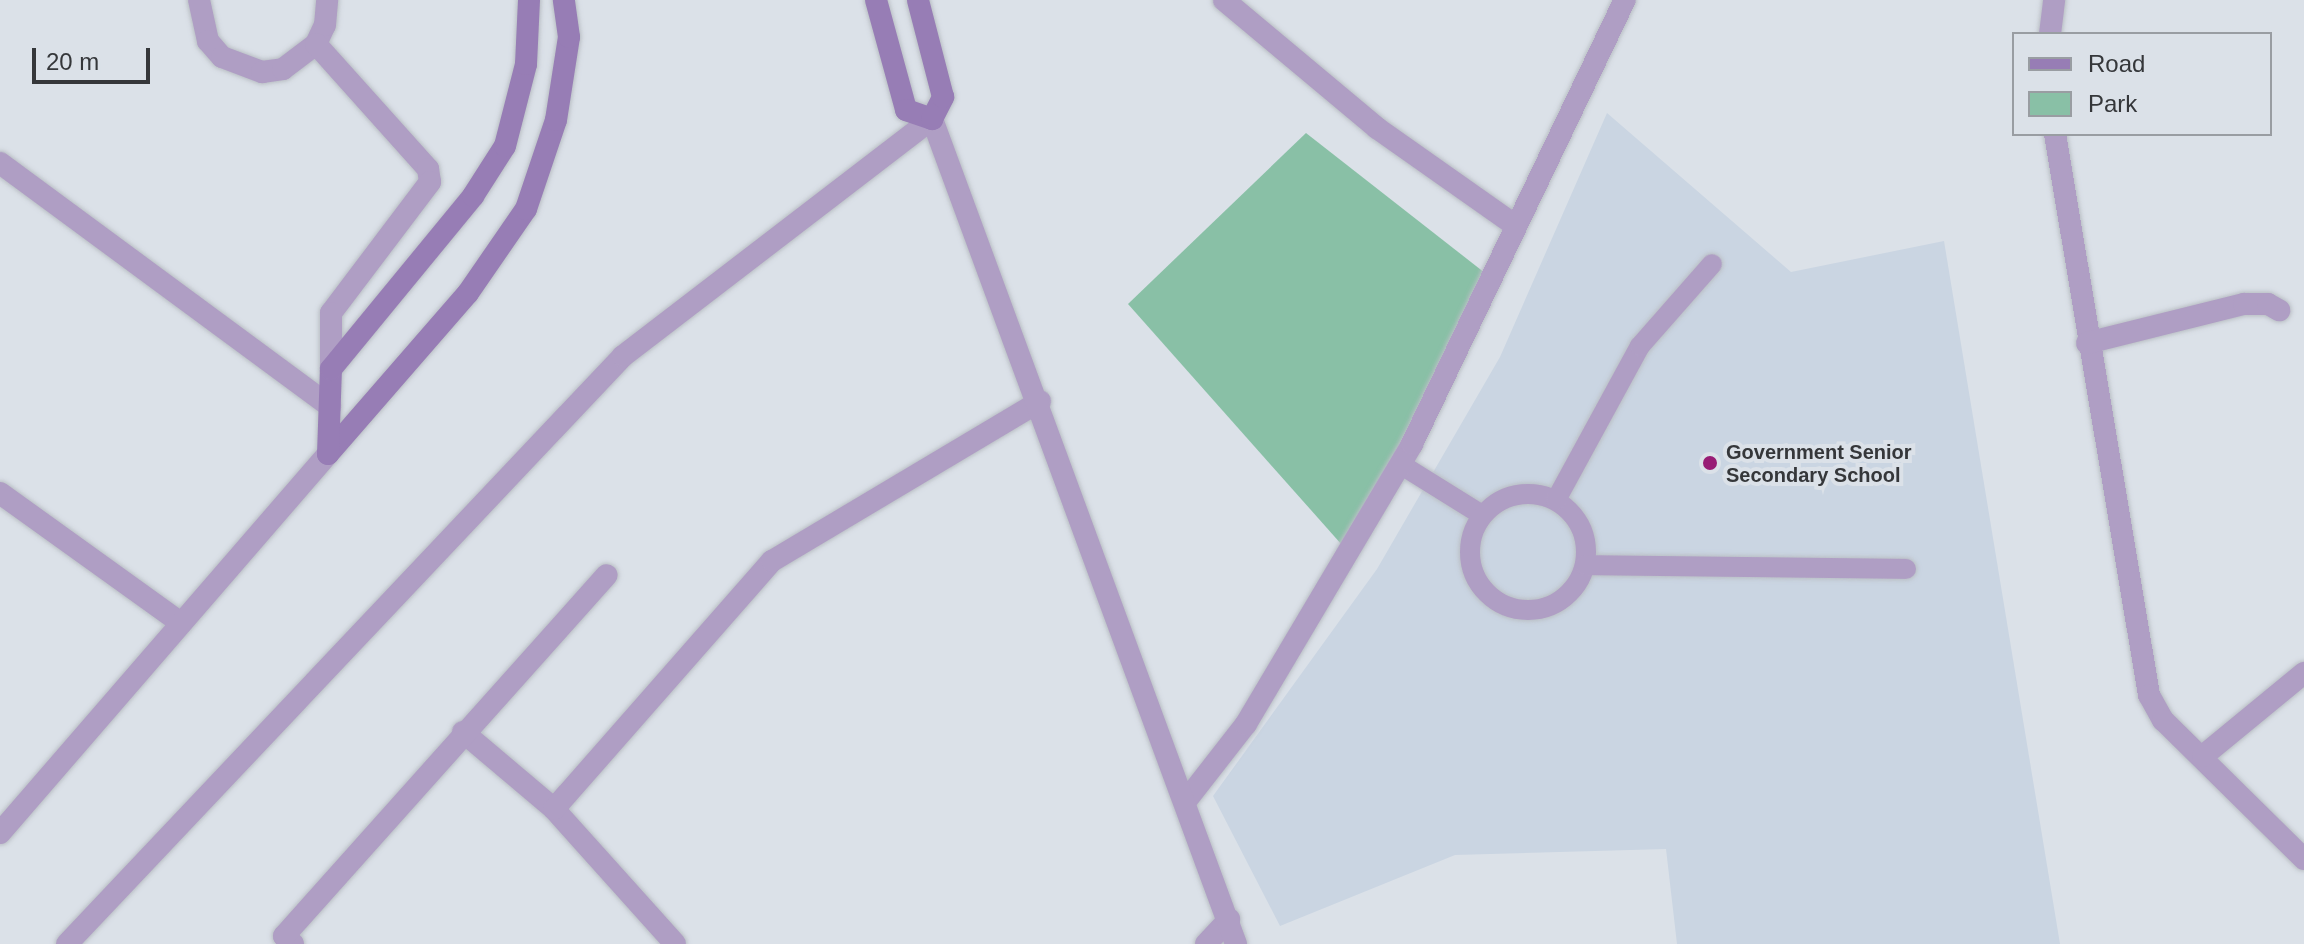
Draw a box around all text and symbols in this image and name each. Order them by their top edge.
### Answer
scale bar [36,32,154,82]
legend [2012,32,2272,136]
text: 20 m [46,48,99,75]
text: Road [2088,50,2145,77]
text: Park [2088,90,2137,117]
place label: Government Senior Secondary School [1726,440,1912,487]
marker: Government Senior Secondary School [1701,454,1719,472]

